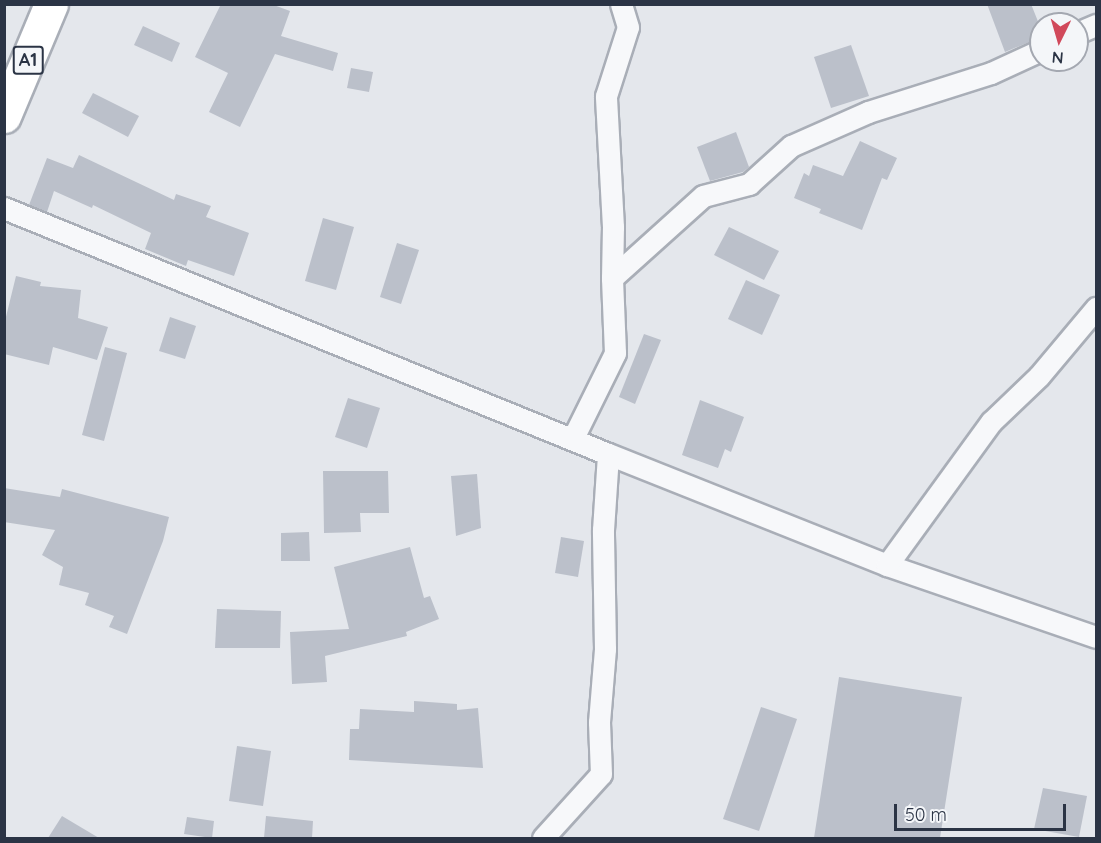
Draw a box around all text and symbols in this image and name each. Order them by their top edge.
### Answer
north arrow [1029,12,1089,72]
road number: A1 [12,45,44,75]
text: N [1051,47,1064,68]
scale bar [897,792,1070,830]
text: 50 m [905,803,947,826]

